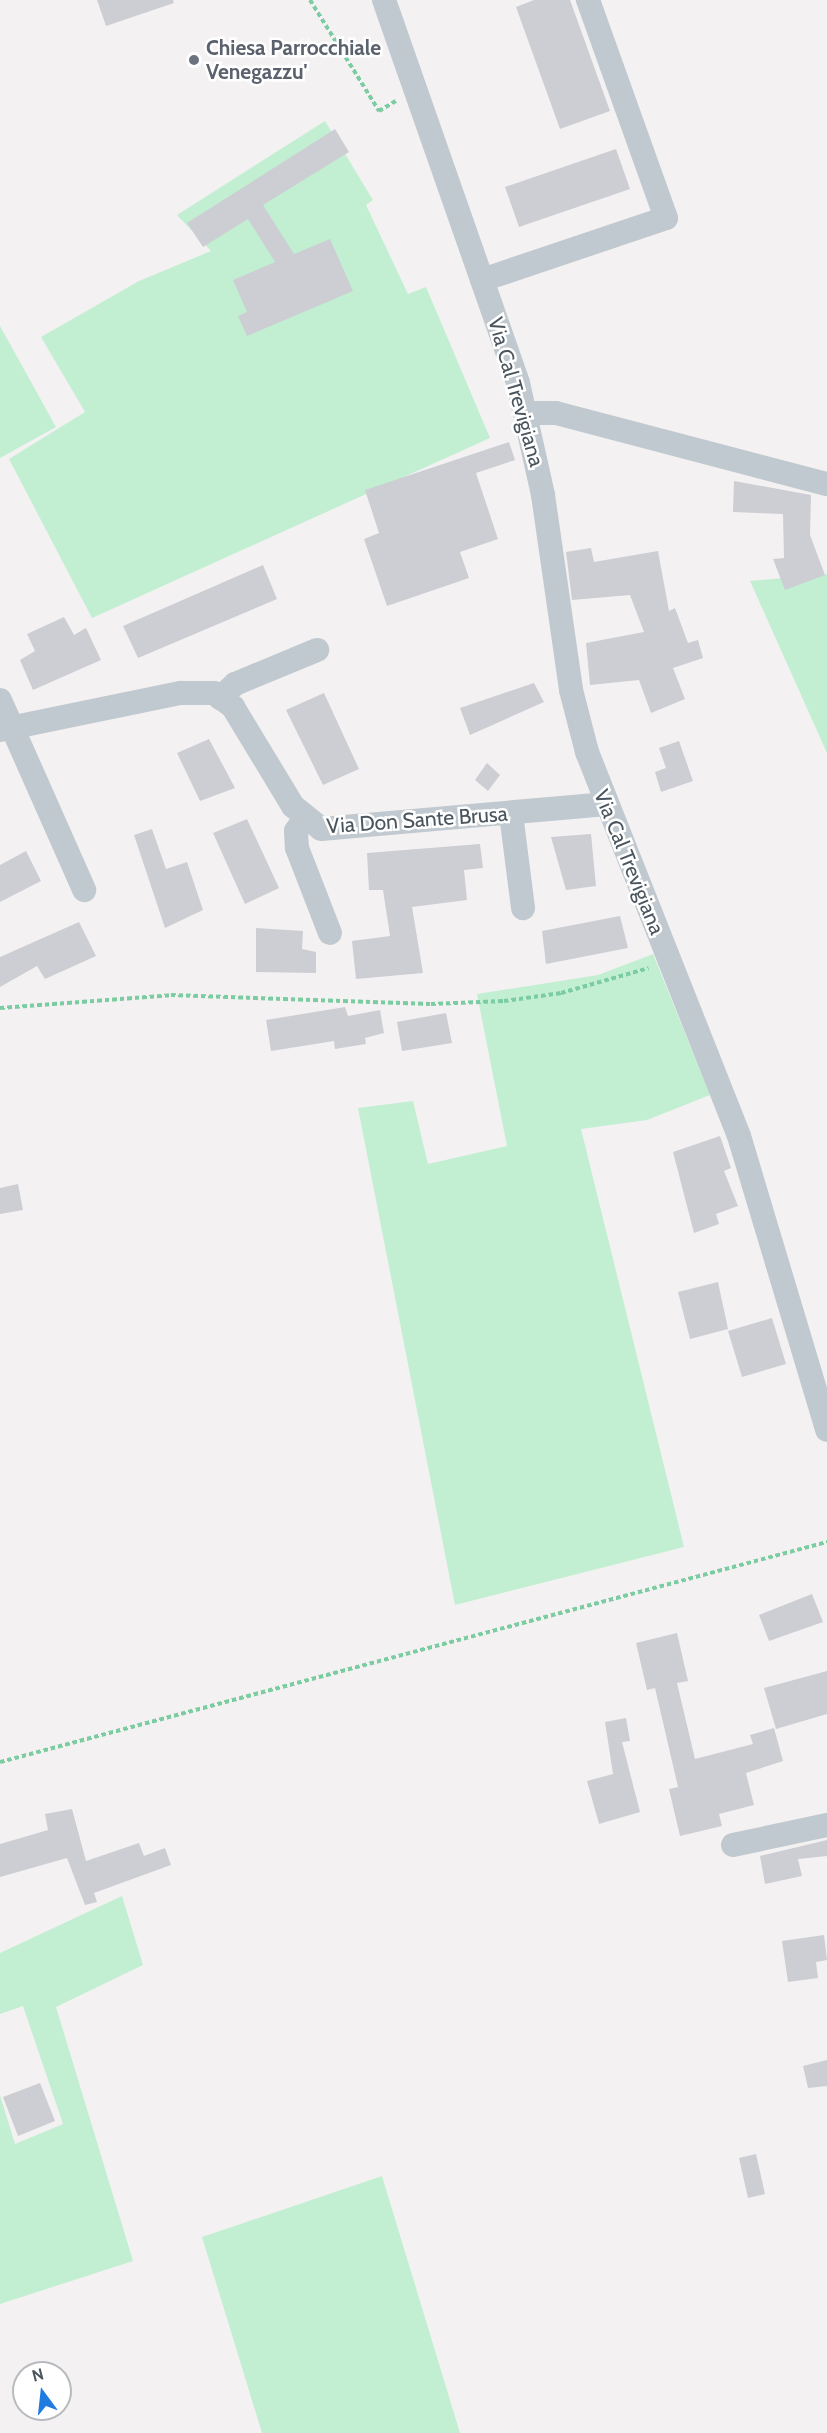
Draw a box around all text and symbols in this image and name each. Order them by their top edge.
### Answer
place label: Chiesa Parrocchiale Venegazzu' [206,35,381,85]
marker: Chiesa Parrocchiale Venegazzu' [187,53,201,67]
street label: Via Cal Trevigiana [483,314,549,470]
street label: Via Cal Trevigiana [588,786,670,938]
street label: Via Don Sante Brusa [326,801,508,839]
north arrow [12,2361,72,2421]
text: N [30,2364,46,2386]

